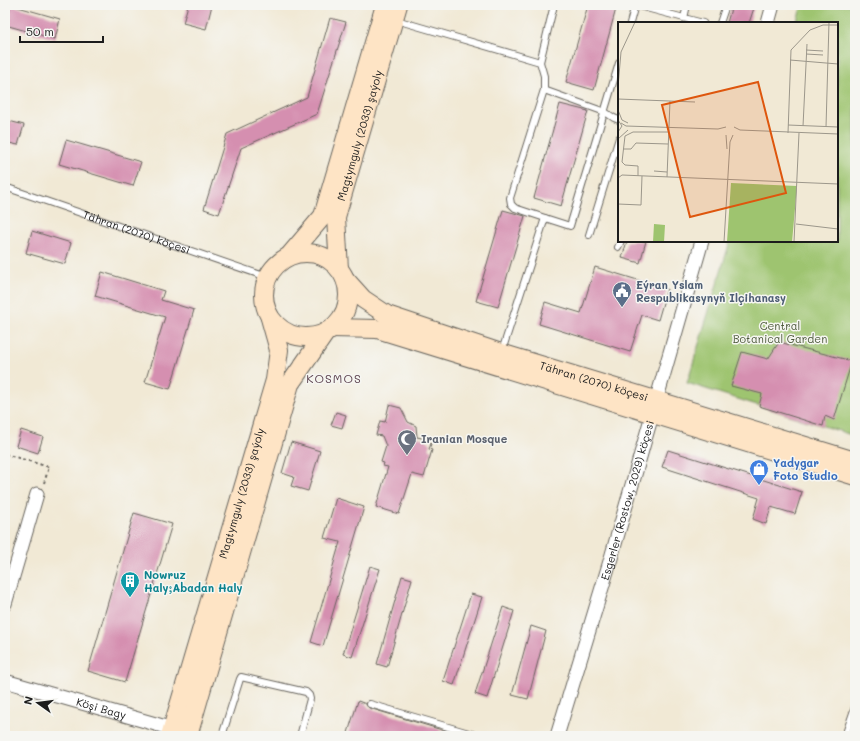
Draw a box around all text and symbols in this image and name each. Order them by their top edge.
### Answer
scale bar [20,18,103,44]
inset map [618,22,838,242]
text: 50 m [26,23,54,39]
street label: Magtymguly (2033) şaýoly [333,68,386,203]
street label: Tähran (2070) köçesi [81,206,192,257]
place label: Eýran Yslam Respublikasynyň Ilçihanasy [636,277,786,305]
public building icon: Eýran Yslam Respublikasynyň Ilçihanasy [611,280,633,308]
park label: Central Botanical Garden [733,318,827,346]
street label: Tähran (2070) köçesi [538,357,650,404]
district label: KOSMOS [306,370,362,386]
street label: Esgerler (Rostow, 2029) köçesi [597,418,657,582]
street label: Magtymguly (2033) şaýoly [215,426,268,560]
mosque icon: Iranian Mosque [396,428,418,456]
place label: Iranian Mosque [421,431,508,446]
place label: Yadygar Foto Studio [773,455,838,483]
shop icon: Yadygar Foto Studio [748,458,770,486]
place label: Nowruz Haly;Abadan Haly [144,567,243,595]
building icon: Nowruz Haly;Abadan Haly [119,570,141,598]
north arrow [18,683,58,723]
street label: Köşi Bagy [75,694,128,722]
text: N [20,695,36,706]

